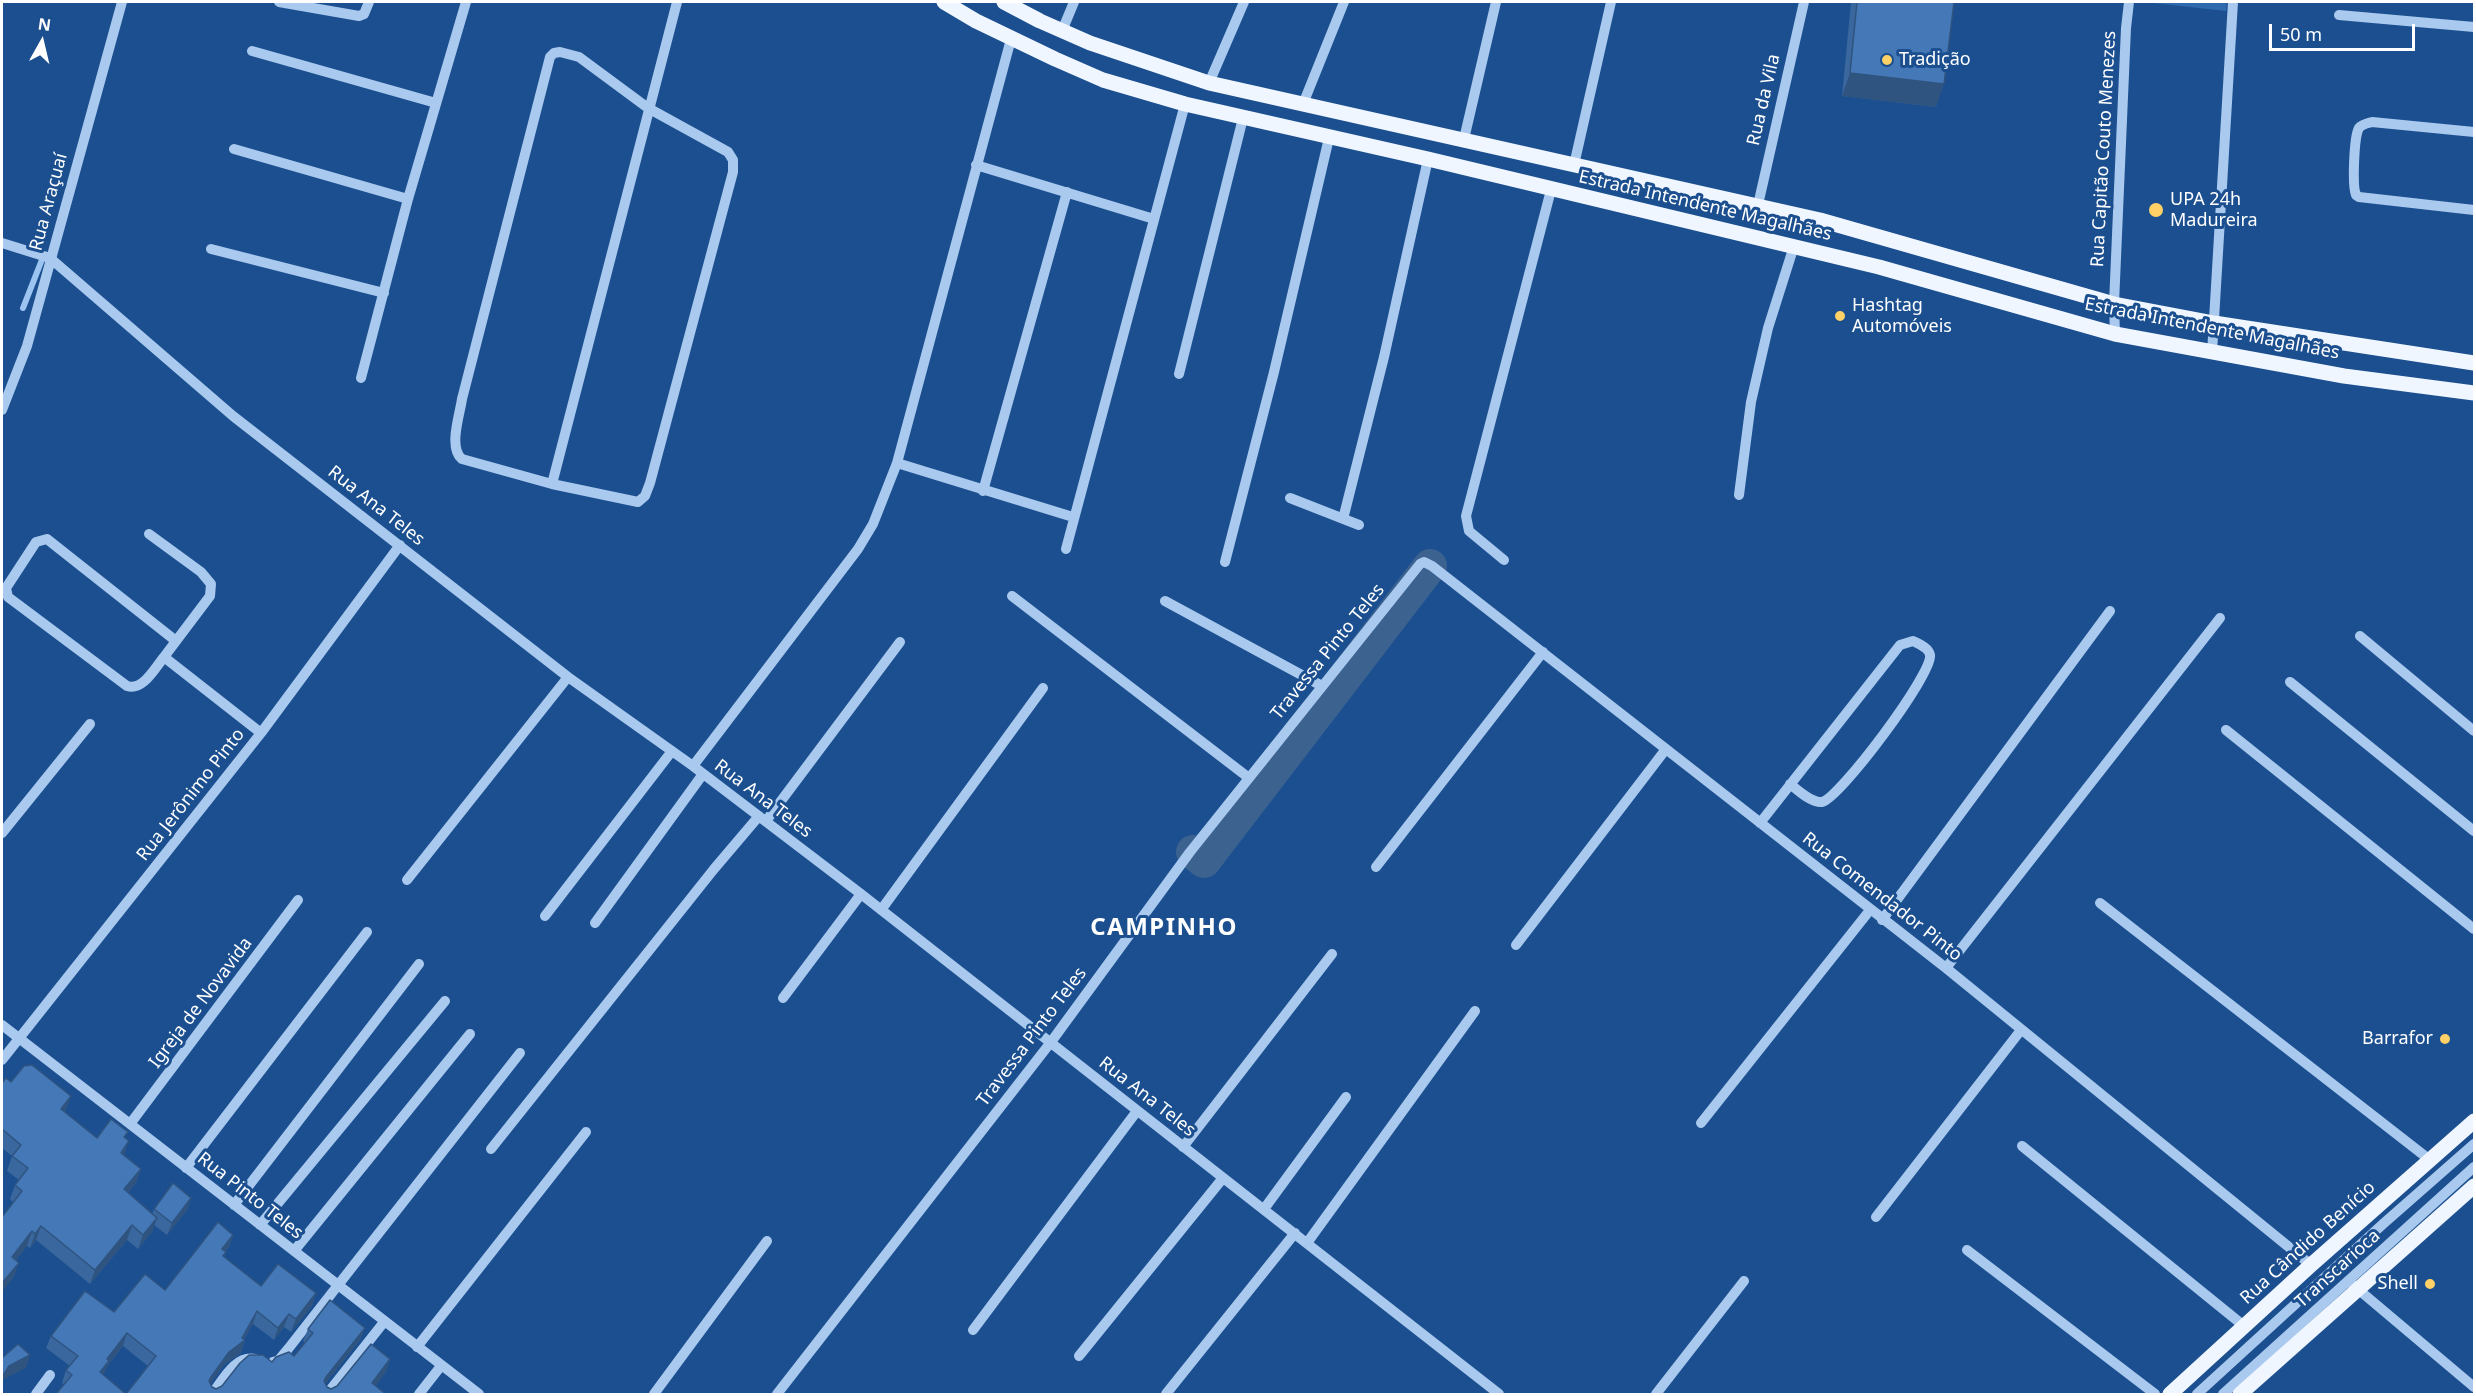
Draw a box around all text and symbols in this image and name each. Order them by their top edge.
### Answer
north arrow [12,12,72,72]
text: N [37,12,52,36]
scale bar [2272,12,2418,50]
text: 50 m [2280,22,2322,46]
street label: Rua Capitão Couto Menezes [2087,30,2121,268]
place label: Tradição [1899,49,1971,71]
street label: Rua da Vila [1743,52,1785,148]
marker: Tradição [1880,53,1894,67]
street label: Rua Araçuaí [26,151,72,253]
street label: Estrada Intendente Magalhães [1576,166,1834,246]
place label: UPA 24h Madureira [2170,189,2258,232]
marker: UPA 24h Madureira [2147,201,2165,219]
street label: Estrada Intendente Magalhães [2083,294,2341,364]
place label: Hashtag Automóveis [1852,295,1952,338]
marker: Hashtag Automóveis [1833,309,1847,323]
street label: Rua Ana Teles [323,462,429,550]
street label: Travessa Pinto Teles [1267,580,1389,724]
street label: Rua Jerônimo Pinto [133,724,249,866]
street label: Rua Ana Teles [710,755,816,843]
street label: Rua Comendador Pinto [1798,828,1966,966]
district label: CAMPINHO [1090,914,1238,942]
street label: Igreja de Novavida [145,933,257,1073]
street label: Travessa Pinto Teles [973,963,1091,1111]
place label: Barrafor [2362,1028,2433,1050]
marker: Barrafor [2438,1032,2452,1046]
street label: Rua Ana Teles [1094,1053,1200,1141]
street label: Rua Pinto Teles [193,1148,307,1244]
street label: Rua Cândido Benício [2236,1177,2380,1309]
street label: Transcarioca [2291,1225,2385,1313]
place label: Shell [2378,1273,2418,1295]
marker: Shell [2423,1277,2437,1291]

